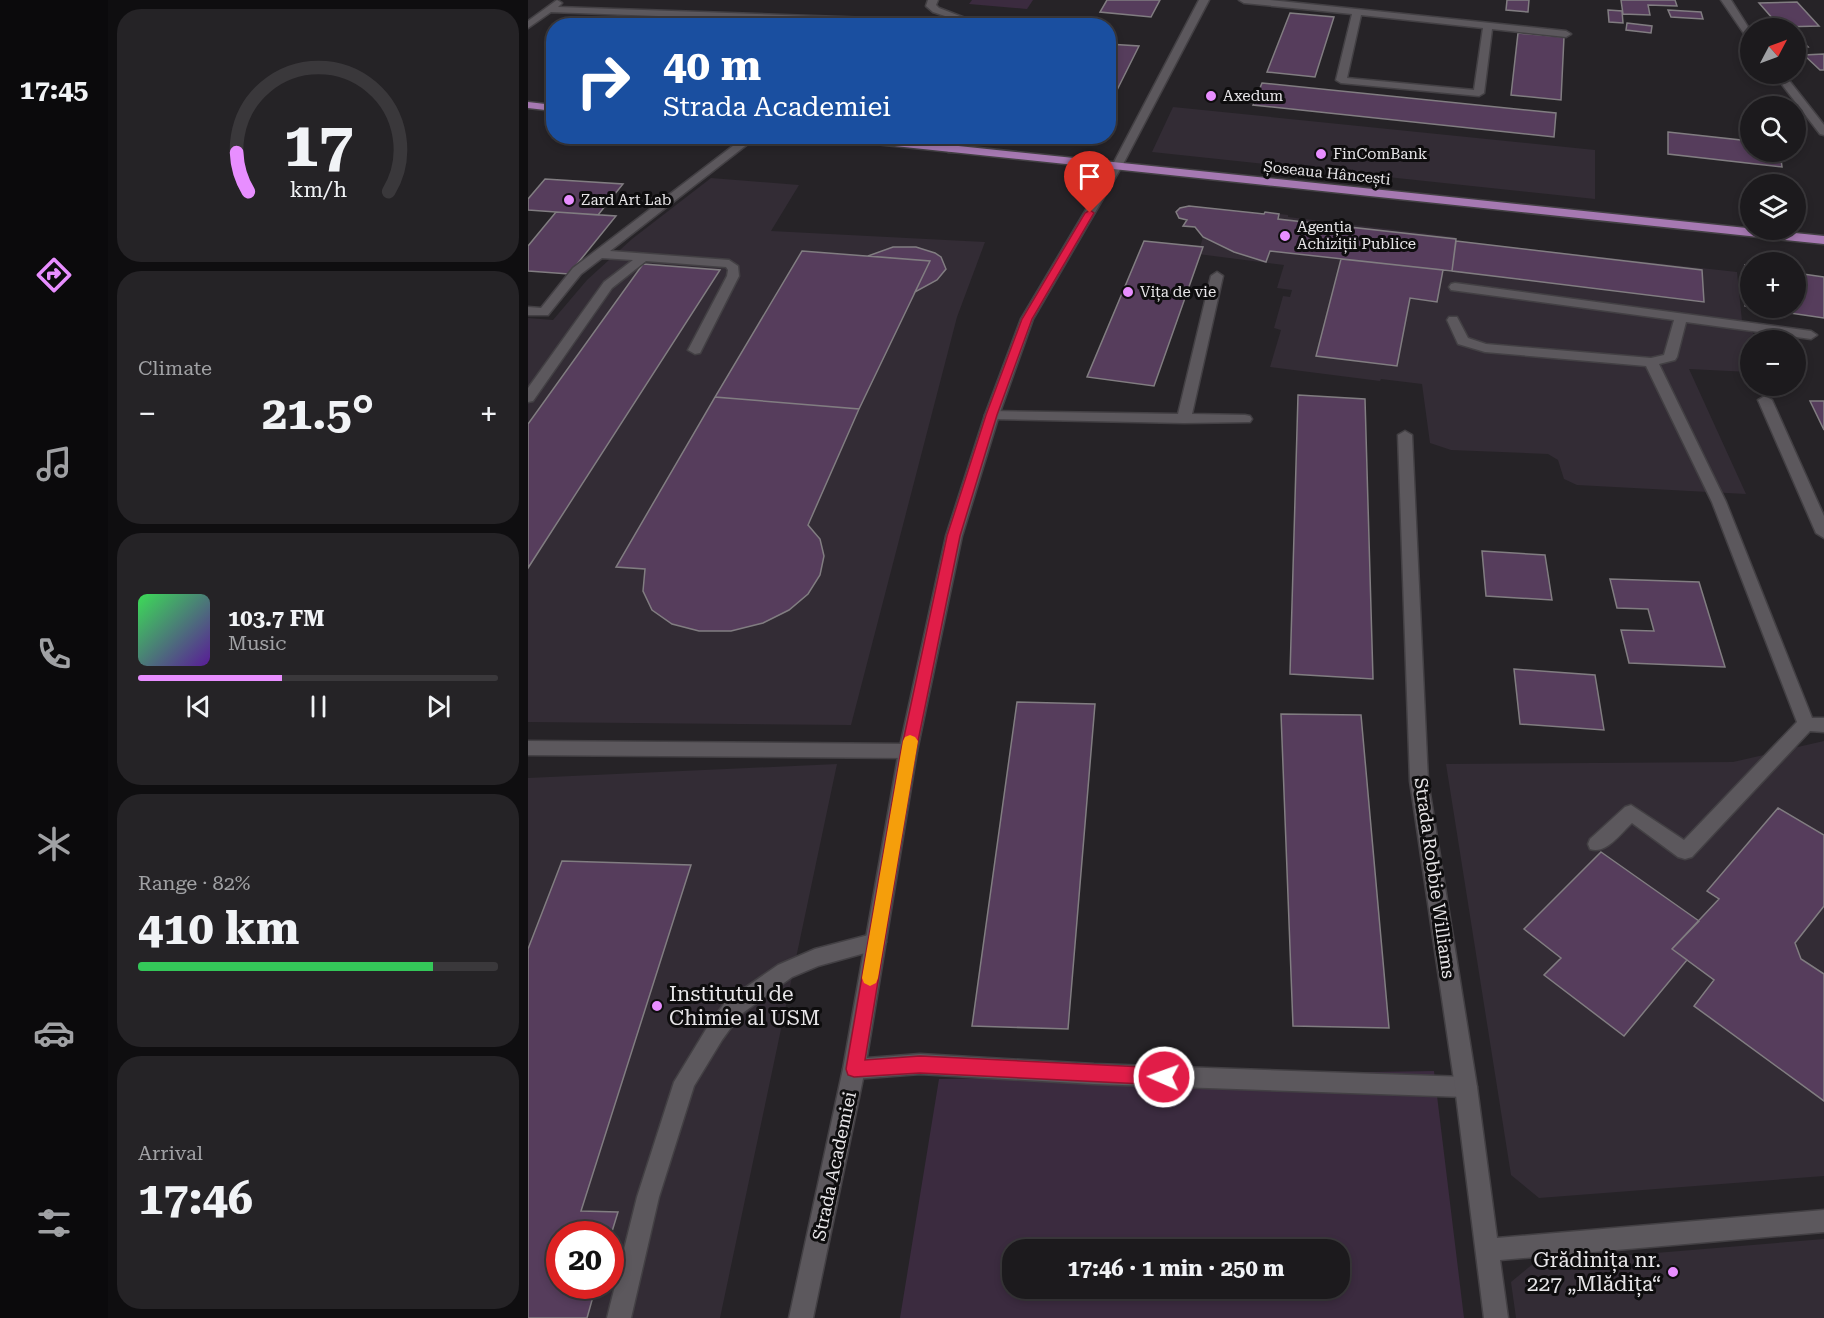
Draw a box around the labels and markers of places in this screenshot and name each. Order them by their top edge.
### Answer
place label: Axedum [1223,87,1284,105]
marker: Axedum [1204,89,1218,103]
place label: FinComBank [1333,145,1428,163]
marker: FinComBank [1314,147,1328,161]
pin [1064,151,1115,213]
place label: Zard Art Lab [581,191,672,209]
marker: Zard Art Lab [562,193,576,207]
place label: Agenția Achiziții Publice [1297,218,1416,254]
marker: Agenția Achiziții Publice [1278,229,1292,243]
place label: Vița de vie [1140,283,1216,302]
marker: Vița de vie [1121,285,1135,299]
place label: Institutul de Chimie al USM [669,982,820,1030]
marker: Institutul de Chimie al USM [650,999,664,1013]
place label: Grădinița nr. 227 „Mlădița“ [1527,1248,1661,1298]
marker: Grădinița nr. 227 „Mlădița“ [1666,1265,1680,1279]

